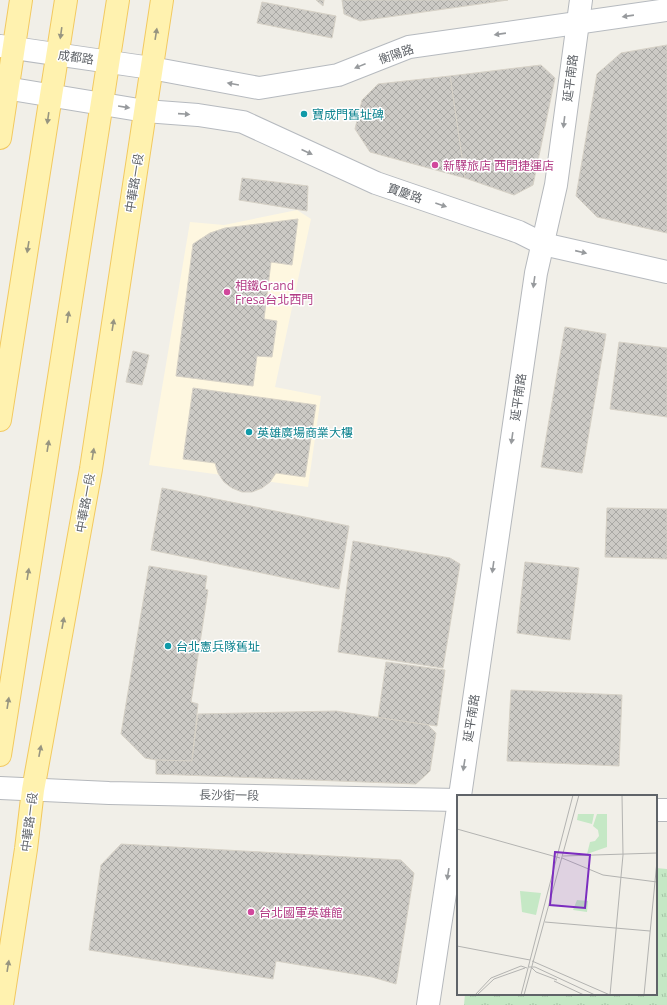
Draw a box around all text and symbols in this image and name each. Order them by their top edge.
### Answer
one-way arrow [622,13,634,19]
one-way arrow [58,27,64,39]
one-way arrow [154,28,160,40]
one-way arrow [494,31,506,37]
street label: 衡陽路 [376,40,416,68]
street label: 成都路 [57,46,95,68]
street label: 延平南路 [559,53,581,103]
one-way arrow [354,64,366,70]
one-way arrow [227,80,240,86]
one-way arrow [118,104,130,110]
place label: 寶成門舊址碑 [312,106,384,123]
marker: 寶成門舊址碑 [299,109,309,119]
one-way arrow [178,110,190,117]
one-way arrow [45,112,51,125]
one-way arrow [561,116,567,128]
one-way arrow [302,149,313,155]
street label: 中華路一段 [121,152,147,214]
place label: 新驛旅店 西門捷運店 [443,157,554,174]
marker: 新驛旅店 西門捷運店 [430,160,440,170]
street label: 寶慶路 [385,179,425,207]
one-way arrow [435,202,447,208]
one-way arrow [25,241,31,253]
one-way arrow [575,250,587,256]
one-way arrow [531,276,537,288]
place label: 相鐵Grand Fresa台北西門 [235,277,313,308]
marker: 相鐵Grand Fresa台北西門 [222,287,232,297]
one-way arrow [65,311,71,323]
one-way arrow [110,319,116,332]
street label: 延平南路 [506,372,530,422]
place label: 英雄廣場商業大樓 [257,424,353,441]
marker: 英雄廣場商業大樓 [244,427,254,437]
one-way arrow [509,432,515,444]
one-way arrow [45,440,51,452]
one-way arrow [90,448,96,460]
street label: 中華路一段 [71,472,99,534]
one-way arrow [490,561,496,573]
one-way arrow [25,568,31,580]
one-way arrow [60,617,66,629]
place label: 台北憲兵隊舊址 [176,638,260,655]
marker: 台北憲兵隊舊址 [163,641,173,651]
street label: 延平南路 [459,693,483,743]
one-way arrow [5,697,11,709]
one-way arrow [37,745,43,757]
one-way arrow [461,759,467,771]
street label: 長沙街一段 [199,786,259,804]
street label: 中華路一段 [17,791,41,853]
inset map [457,795,657,995]
one-way arrow [445,868,451,880]
place label: 台北國軍英雄館 [259,904,343,921]
marker: 台北國軍英雄館 [246,907,256,917]
one-way arrow [5,960,11,973]

